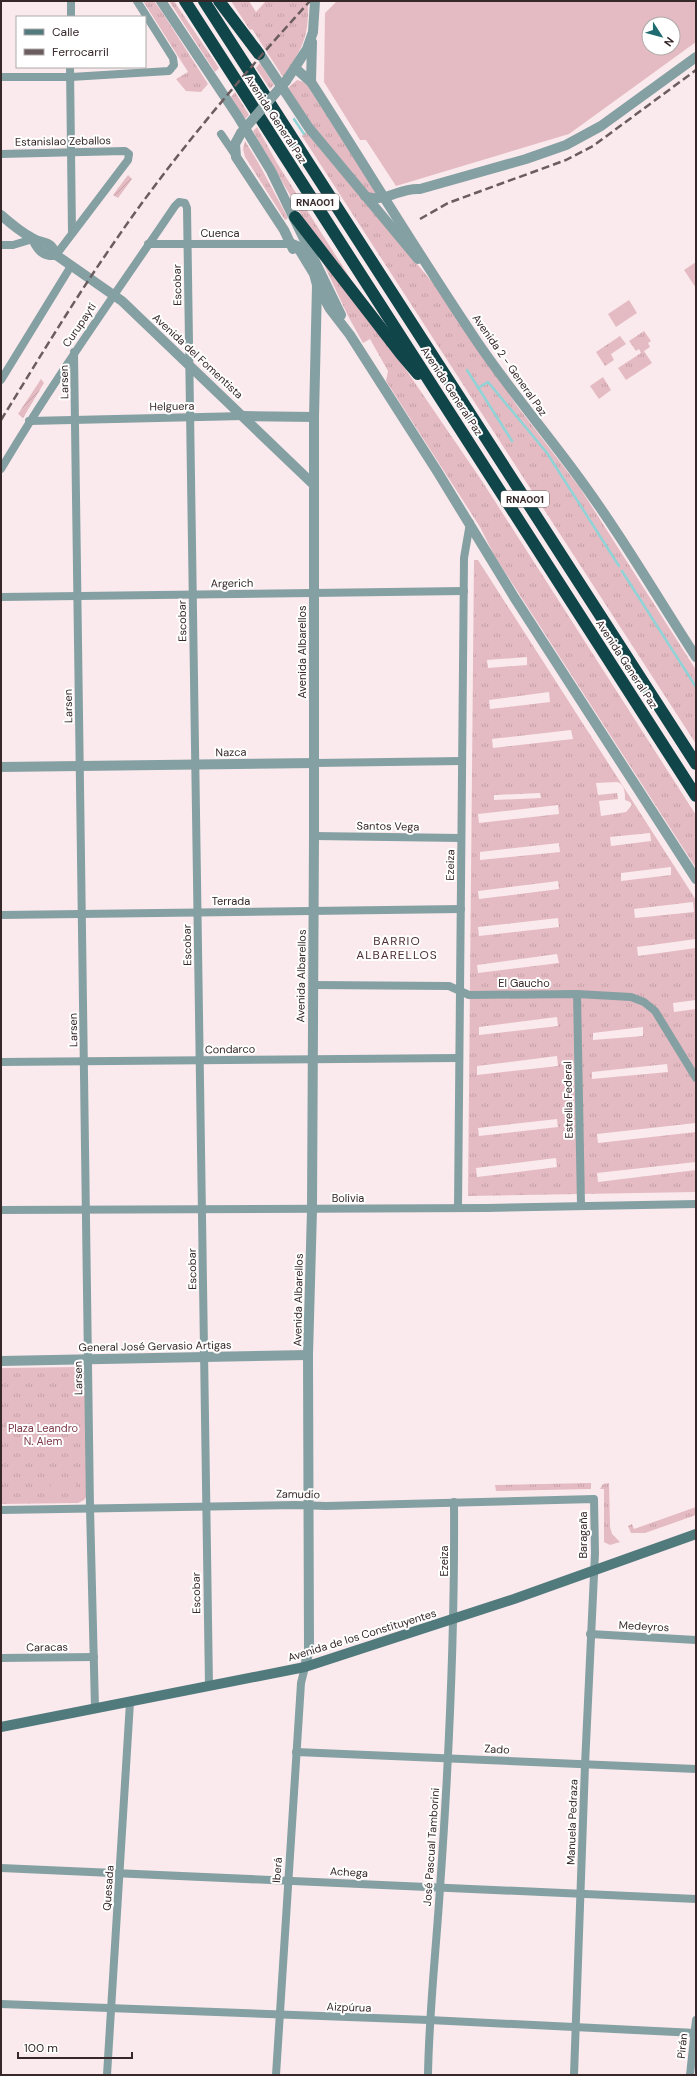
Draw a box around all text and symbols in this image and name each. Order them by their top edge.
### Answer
legend [16,16,146,68]
north arrow [641,16,681,56]
text: Calle [52,24,79,40]
text: N [661,35,677,49]
text: Ferrocarril [52,44,109,60]
street label: Avenida General Paz [242,72,310,166]
street label: Estanislao Zeballos [15,133,111,149]
road number: RNA001 [291,194,339,210]
street label: Cuenca [200,226,240,240]
street label: Escobar [170,264,184,306]
street label: Curupaytí [59,300,99,350]
street label: Avenida del Fomentista [150,310,246,402]
street label: Avenida 2 - General Paz [470,311,550,419]
street label: Avenida General Paz [418,344,486,438]
street label: Larsen [57,365,71,399]
street label: Helguera [149,399,195,413]
road number: RNA001 [501,491,549,507]
street label: Argerich [211,576,253,590]
street label: Escobar [175,600,189,642]
street label: Avenida Albarellos [295,606,309,698]
street label: Avenida General Paz [593,617,661,711]
street label: Larsen [61,689,75,723]
street label: Nazca [215,745,247,759]
street label: Santos Vega [356,818,420,834]
street label: Ezeiza [443,849,457,881]
street label: Terrada [212,894,250,908]
street label: Escobar [180,924,194,966]
street label: Avenida Albarellos [293,929,309,1023]
district label: BARRIO ALBARELLOS [356,933,438,963]
street label: El Gaucho [498,976,550,990]
street label: Larsen [66,1013,80,1047]
street label: Condarco [205,1042,255,1056]
street label: Estrella Federal [560,1061,576,1139]
street label: Bolivia [332,1191,364,1205]
street label: Escobar [185,1248,199,1290]
street label: Avenida Albarellos [290,1253,306,1347]
street label: General José Gervasio Artigas [78,1338,232,1354]
street label: Larsen [71,1361,85,1395]
park label: Plaza Leandro N. Alem [8,1421,78,1448]
street label: Zamudio [276,1487,320,1501]
street label: Baragaña [576,1511,590,1559]
street label: Ezeiza [437,1545,451,1577]
street label: Escobar [189,1572,203,1614]
street label: Avenida de los Constituyentes [286,1606,438,1664]
street label: Medeyros [618,1618,670,1634]
street label: Caracas [26,1640,68,1654]
street label: Zado [484,1741,510,1757]
street label: Manuela Pedraza [564,1779,580,1865]
street label: José Pascual Tamborini [420,1787,442,1907]
street label: Iberá [269,1857,285,1883]
street label: Achega [330,1864,368,1880]
street label: Quesada [99,1865,117,1911]
street label: Aizpúrua [327,1999,372,2015]
street label: Pirán [674,2033,690,2059]
scale bar [18,2034,132,2060]
text: 100 m [24,2040,58,2056]

